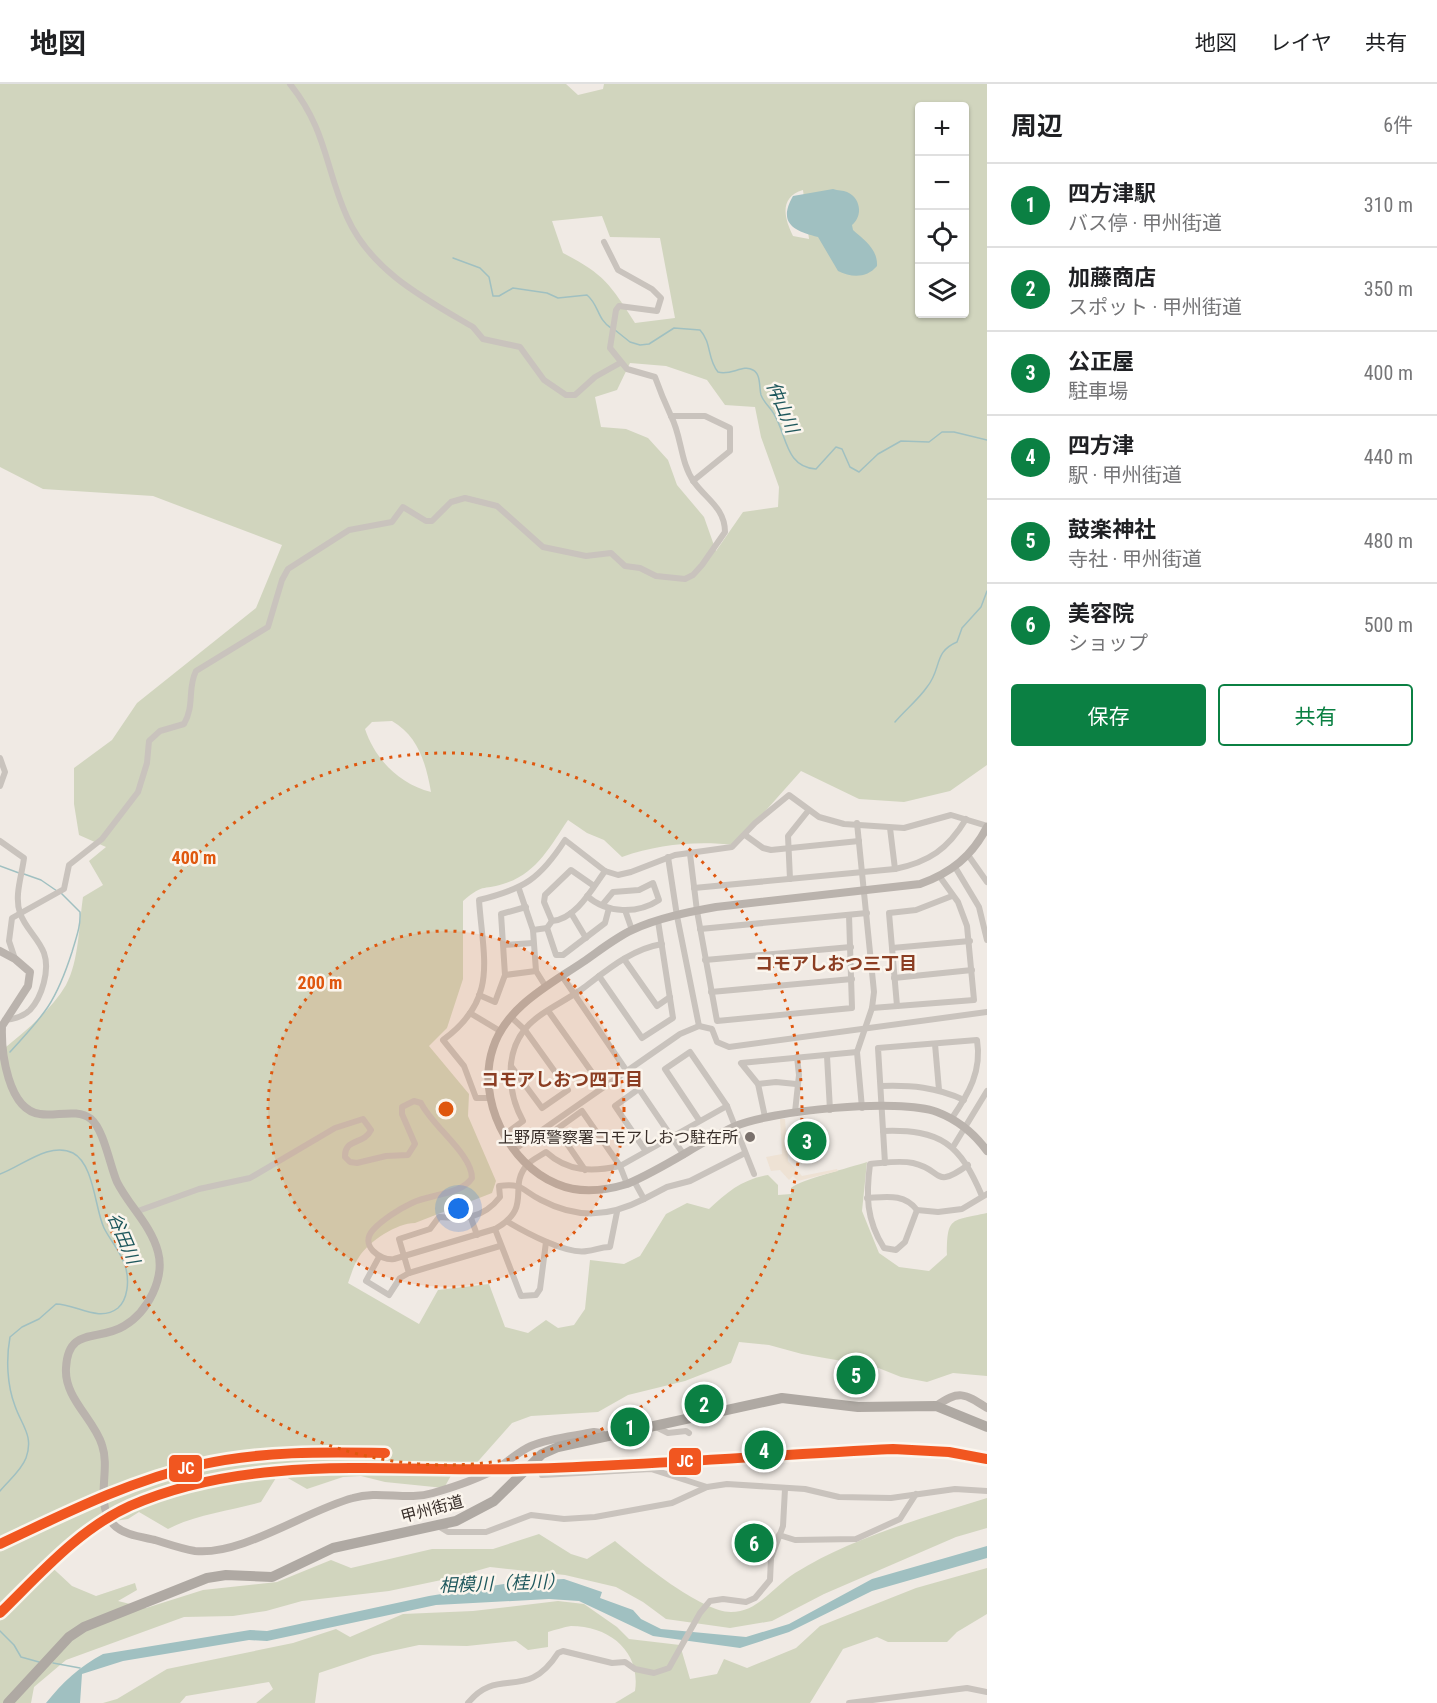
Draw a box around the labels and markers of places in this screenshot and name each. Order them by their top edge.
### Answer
centre of rings [436,1099,456,1119]
pin: 3 [788,1118,826,1164]
place label: 上野原警察署コモアしおつ駐在所 [498,1128,738,1147]
marker: 上野原警察署コモアしおつ駐在所 [743,1130,757,1144]
pin: 5 [836,1352,876,1398]
pin: 2 [684,1382,724,1426]
pin: 1 [610,1404,650,1450]
pin: 4 [744,1428,783,1472]
pin: 6 [734,1520,774,1566]

